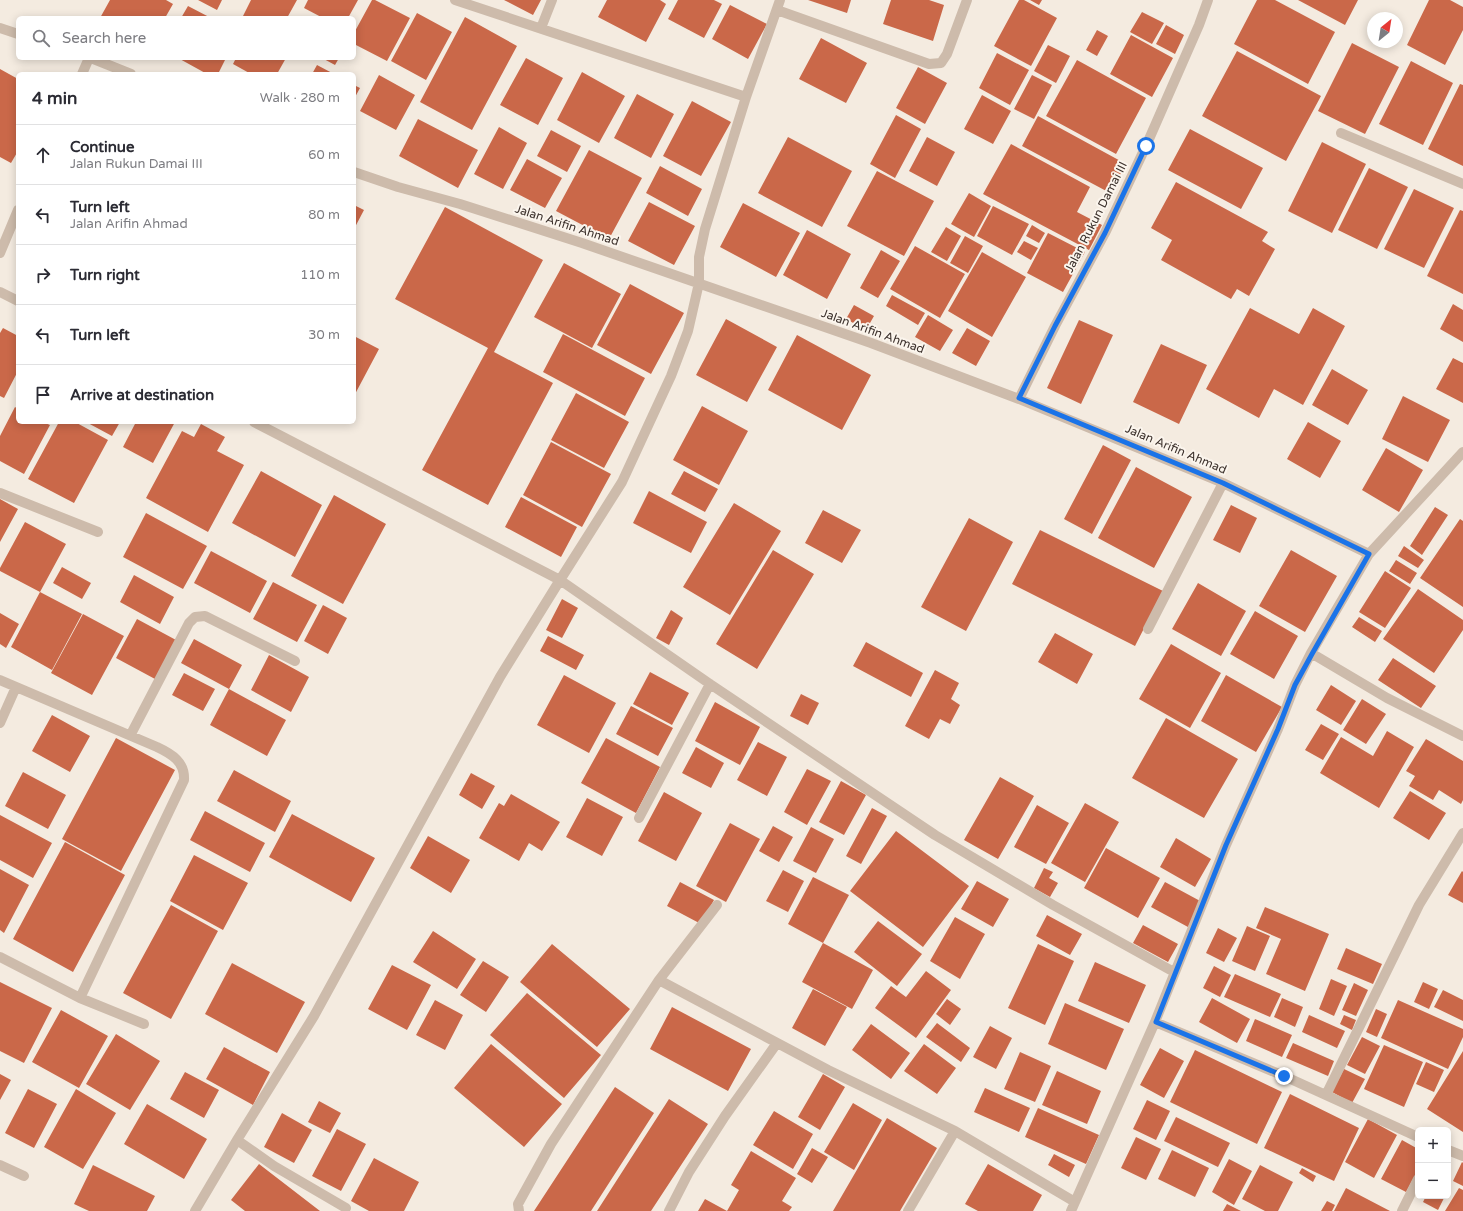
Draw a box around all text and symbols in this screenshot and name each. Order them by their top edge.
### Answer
north arrow [1367,12,1403,48]
search box [16,16,356,60]
icon: search [30,27,52,49]
text: Search here [62,29,146,47]
text: 4 min [32,88,77,109]
text: Walk · 280 m [260,90,340,106]
route start [1137,137,1155,155]
text: Continue [70,138,134,156]
icon: ahead [32,144,54,166]
text: 60 m [308,147,340,163]
text: Jalan Rukun Damai III [70,156,203,172]
street label: Jalan Rukun Damai III [1062,159,1130,275]
text: Turn left [70,198,130,216]
street label: Jalan Arifin Ahmad [513,202,621,248]
icon: left [32,204,54,226]
text: 80 m [308,207,340,223]
text: Jalan Arifin Ahmad [70,216,188,232]
icon: right [32,264,54,286]
text: Turn right [70,266,140,284]
text: 110 m [300,267,340,283]
street label: Jalan Arifin Ahmad [820,306,926,356]
icon: left [32,324,54,346]
text: Turn left [70,326,130,344]
text: 30 m [308,327,340,343]
icon: arrive [32,384,54,406]
text: Arrive at destination [70,386,214,404]
street label: Jalan Arifin Ahmad [1123,421,1229,477]
route end [1275,1067,1293,1085]
map controls [1415,1127,1451,1199]
button: + [1415,1127,1451,1163]
button: − [1415,1163,1451,1199]

